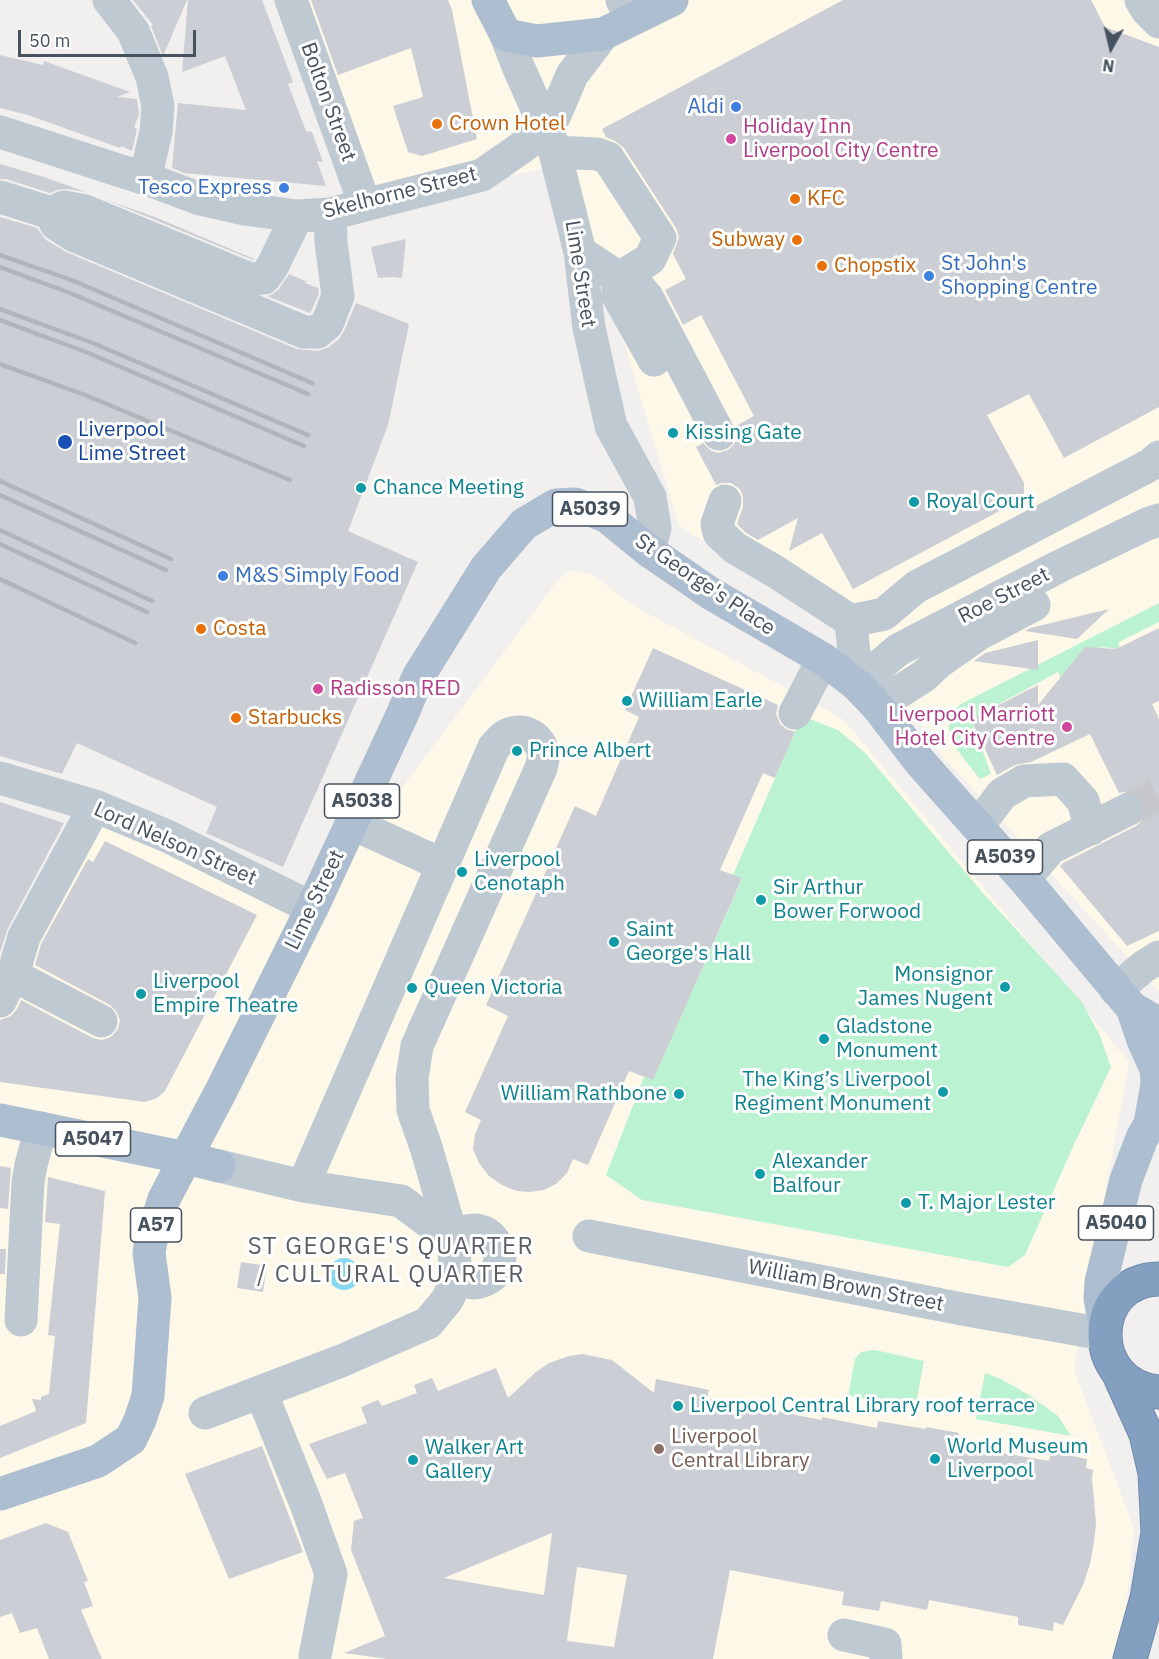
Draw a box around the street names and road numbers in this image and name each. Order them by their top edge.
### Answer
street label: Bolton Street [295,39,361,165]
street label: Skelhorne Street [321,162,479,224]
street label: Lime Street [559,219,601,329]
road number: A5039 [552,492,628,526]
street label: St George's Place [630,529,780,641]
street label: Roe Street [954,562,1054,630]
road number: A5038 [324,784,400,818]
street label: Lord Nelson Street [90,797,260,891]
road number: A5039 [968,840,1042,874]
street label: Lime Street [280,846,350,954]
road number: A5047 [56,1122,130,1156]
road number: A5040 [1078,1206,1154,1240]
road number: A57 [130,1208,182,1242]
street label: William Brown Street [746,1255,946,1317]

